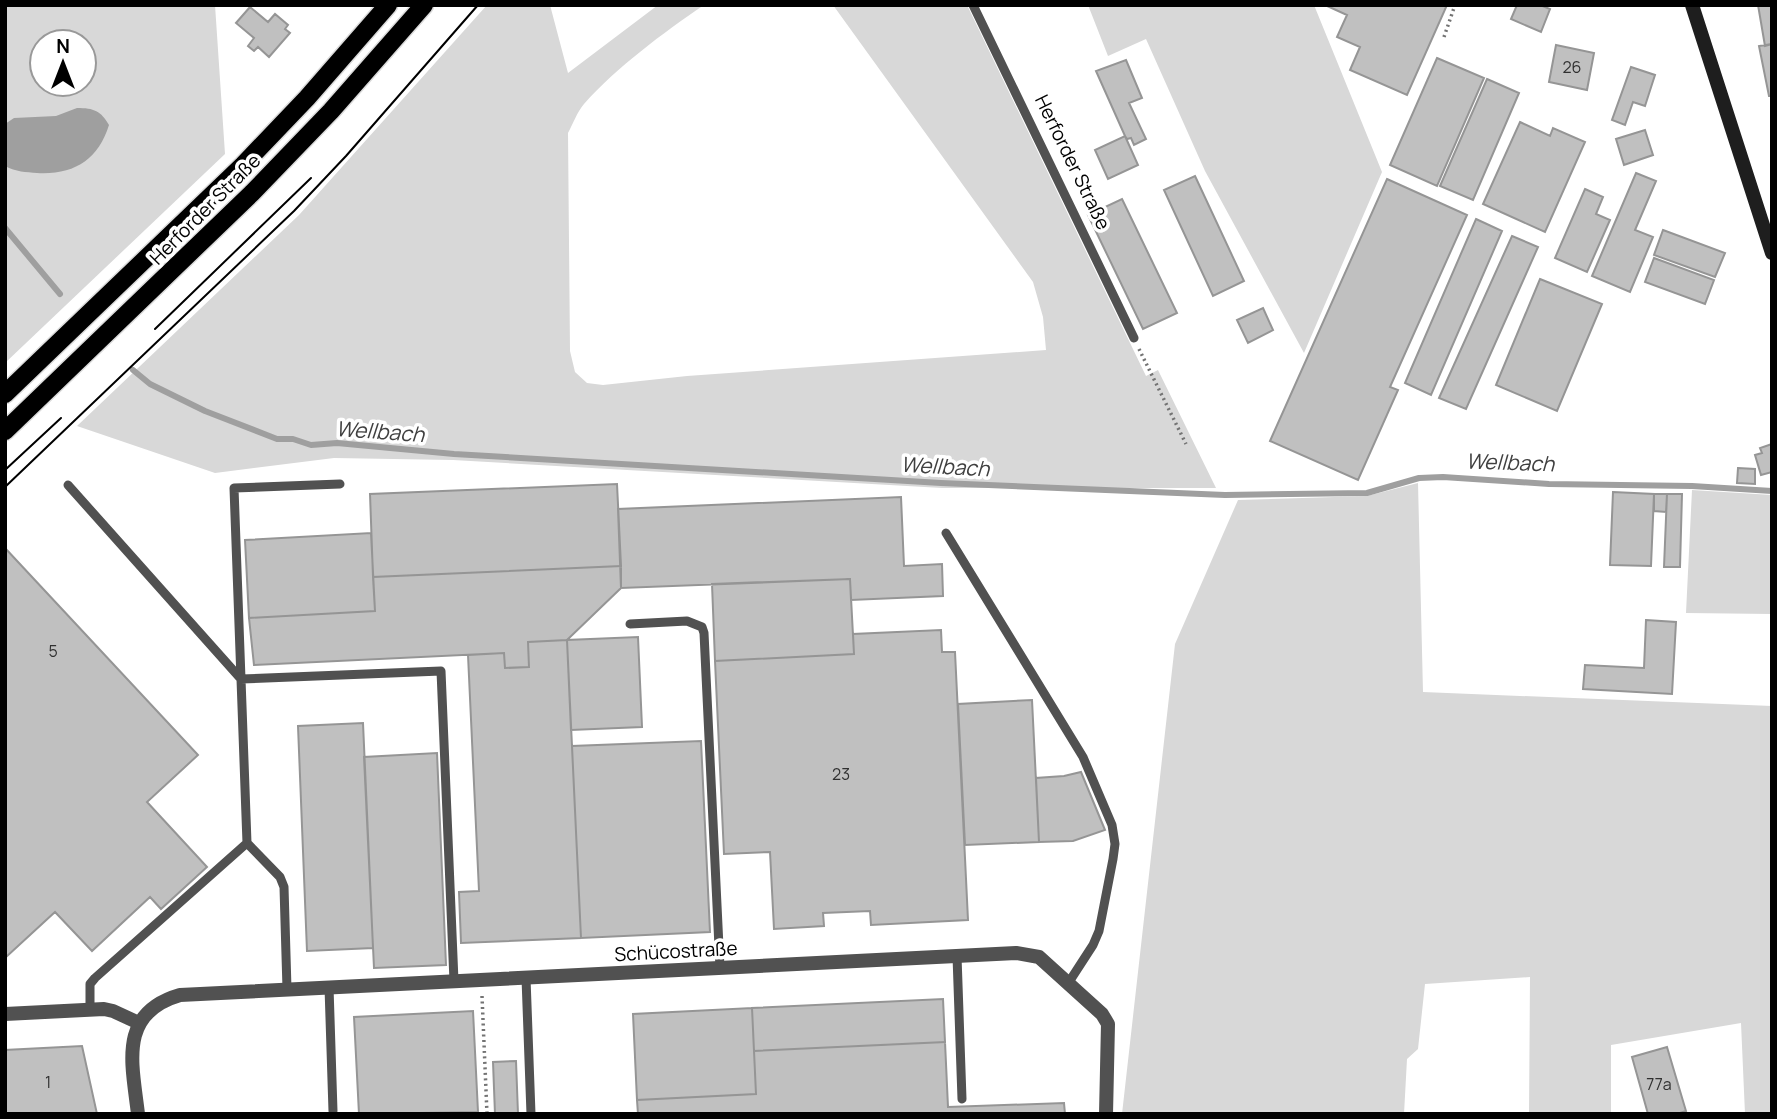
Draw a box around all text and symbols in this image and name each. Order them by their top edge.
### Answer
north arrow [28,28,98,98]
text: N [56,33,70,59]
house number: 26 [1562,56,1582,78]
street label: Herforder Straße [1029,90,1117,234]
street label: Herforder Straße [144,148,266,270]
water label: Wellbach [335,414,427,448]
water label: Wellbach [1465,446,1556,478]
water label: Wellbach [900,450,992,482]
house number: 5 [48,640,58,662]
house number: 23 [832,763,850,785]
street label: Schücostraße [614,935,738,967]
house number: 1 [45,1071,51,1093]
house number: 77a [1646,1073,1672,1095]

